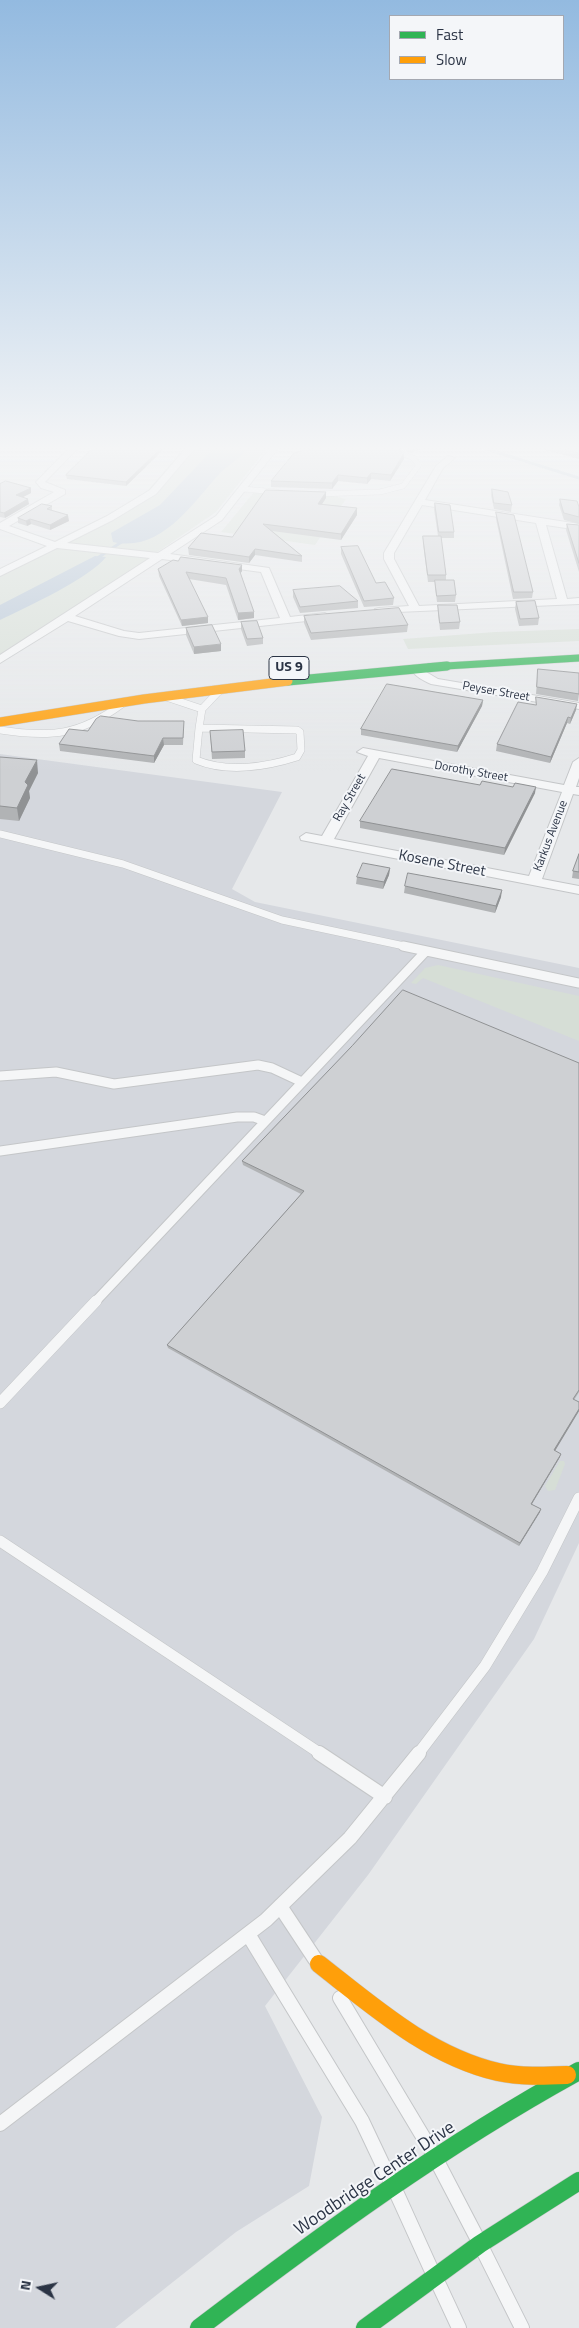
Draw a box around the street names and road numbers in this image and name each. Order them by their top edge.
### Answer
road number: US 9 [269,656,309,680]
street label: Peyser Street [461,679,531,705]
street label: Dorothy Street [433,758,509,786]
street label: Ray Street [331,772,369,824]
street label: Karkus Avenue [531,798,571,874]
street label: Kosene Street [397,847,487,881]
street label: Woodbridge Center Drive [291,2117,459,2241]

